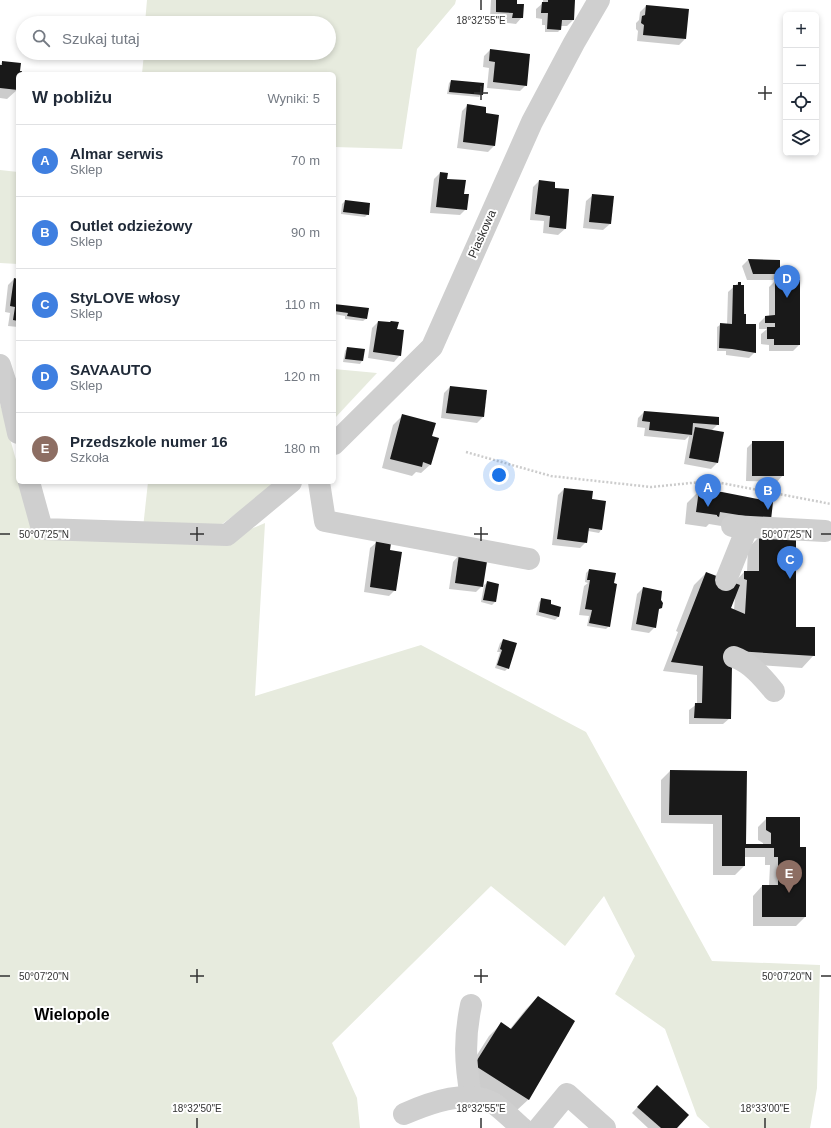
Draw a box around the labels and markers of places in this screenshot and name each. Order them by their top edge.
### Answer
pin: D [774,265,800,298]
pin: A [695,474,721,507]
pin: B [755,477,781,510]
pin: C [777,546,803,579]
pin: E [776,860,802,893]

